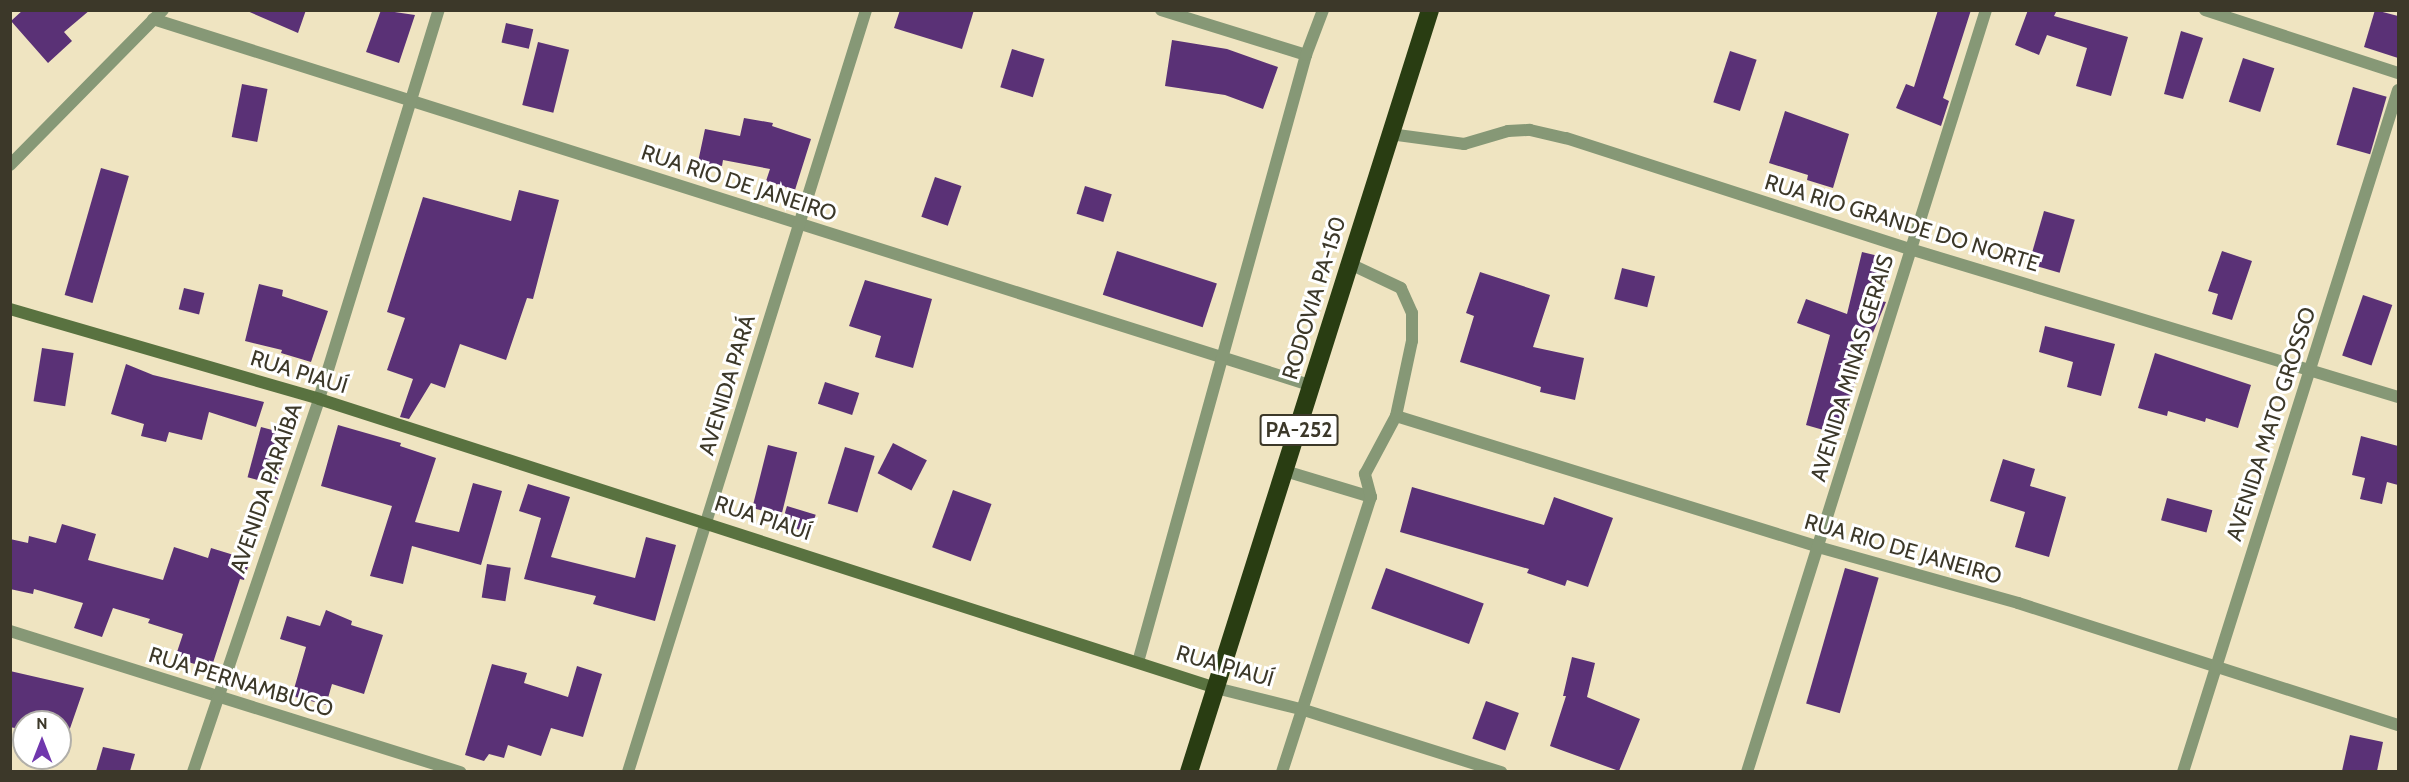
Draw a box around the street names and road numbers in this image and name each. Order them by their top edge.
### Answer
street label: RUA RIO DE JANEIRO [638,139,840,227]
street label: RUA RIO GRANDE DO NORTE [1762,169,2042,277]
street label: RODOVIA PA-150 [1277,213,1351,383]
street label: AVENIDA MINAS GERAIS [1805,251,1899,485]
street label: AVENIDA MATO GROSSO [2221,304,2321,544]
street label: AVENIDA PARÁ [693,312,761,458]
street label: RUA PIAUÍ [247,345,351,399]
street label: AVENIDA PARAÍBA [225,400,307,576]
road number: PA-252 [1258,412,1340,448]
street label: RUA PIAUÍ [711,490,815,546]
street label: RUA RIO DE JANEIRO [1801,508,2005,590]
street label: RUA PIAUÍ [1173,639,1277,693]
street label: RUA PERNAMBUCO [146,641,336,723]

